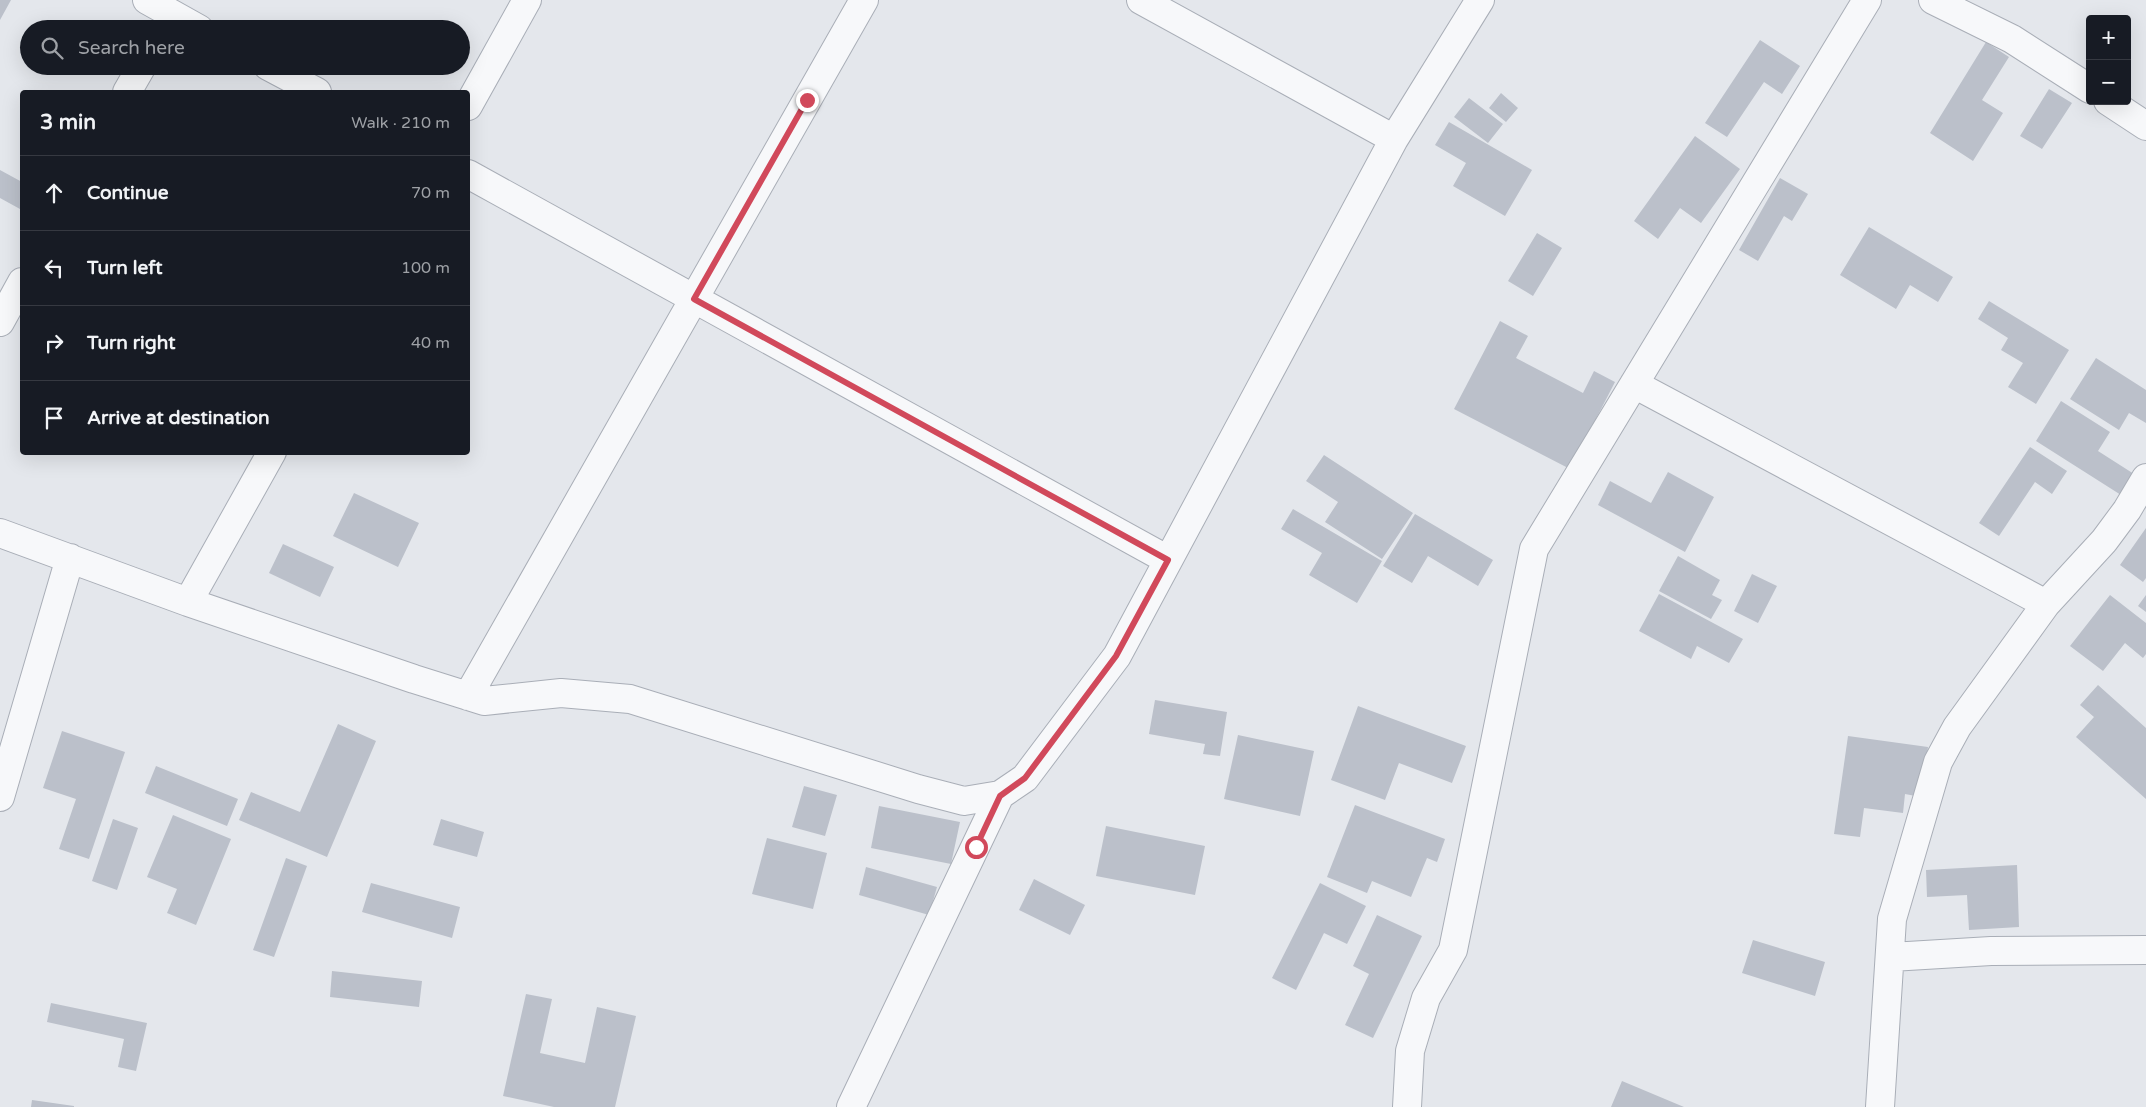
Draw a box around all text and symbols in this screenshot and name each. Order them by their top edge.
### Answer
map controls [2086,15,2131,105]
button: + [2086,15,2131,60]
search box [20,20,470,75]
icon: search [38,34,66,62]
text: Search here [78,37,185,59]
button: − [2086,60,2131,105]
route end [796,89,819,112]
text: 3 min [40,110,96,135]
text: Walk · 210 m [351,113,450,133]
icon: ahead [40,179,68,207]
text: Continue [87,182,169,204]
text: 70 m [411,183,450,203]
icon: left [40,254,68,282]
text: Turn left [87,257,163,279]
text: 100 m [401,258,450,278]
icon: right [40,329,68,357]
text: Turn right [87,332,175,354]
text: 40 m [411,333,450,353]
icon: arrive [40,404,68,432]
text: Arrive at destination [87,407,270,429]
route start [965,836,988,859]

